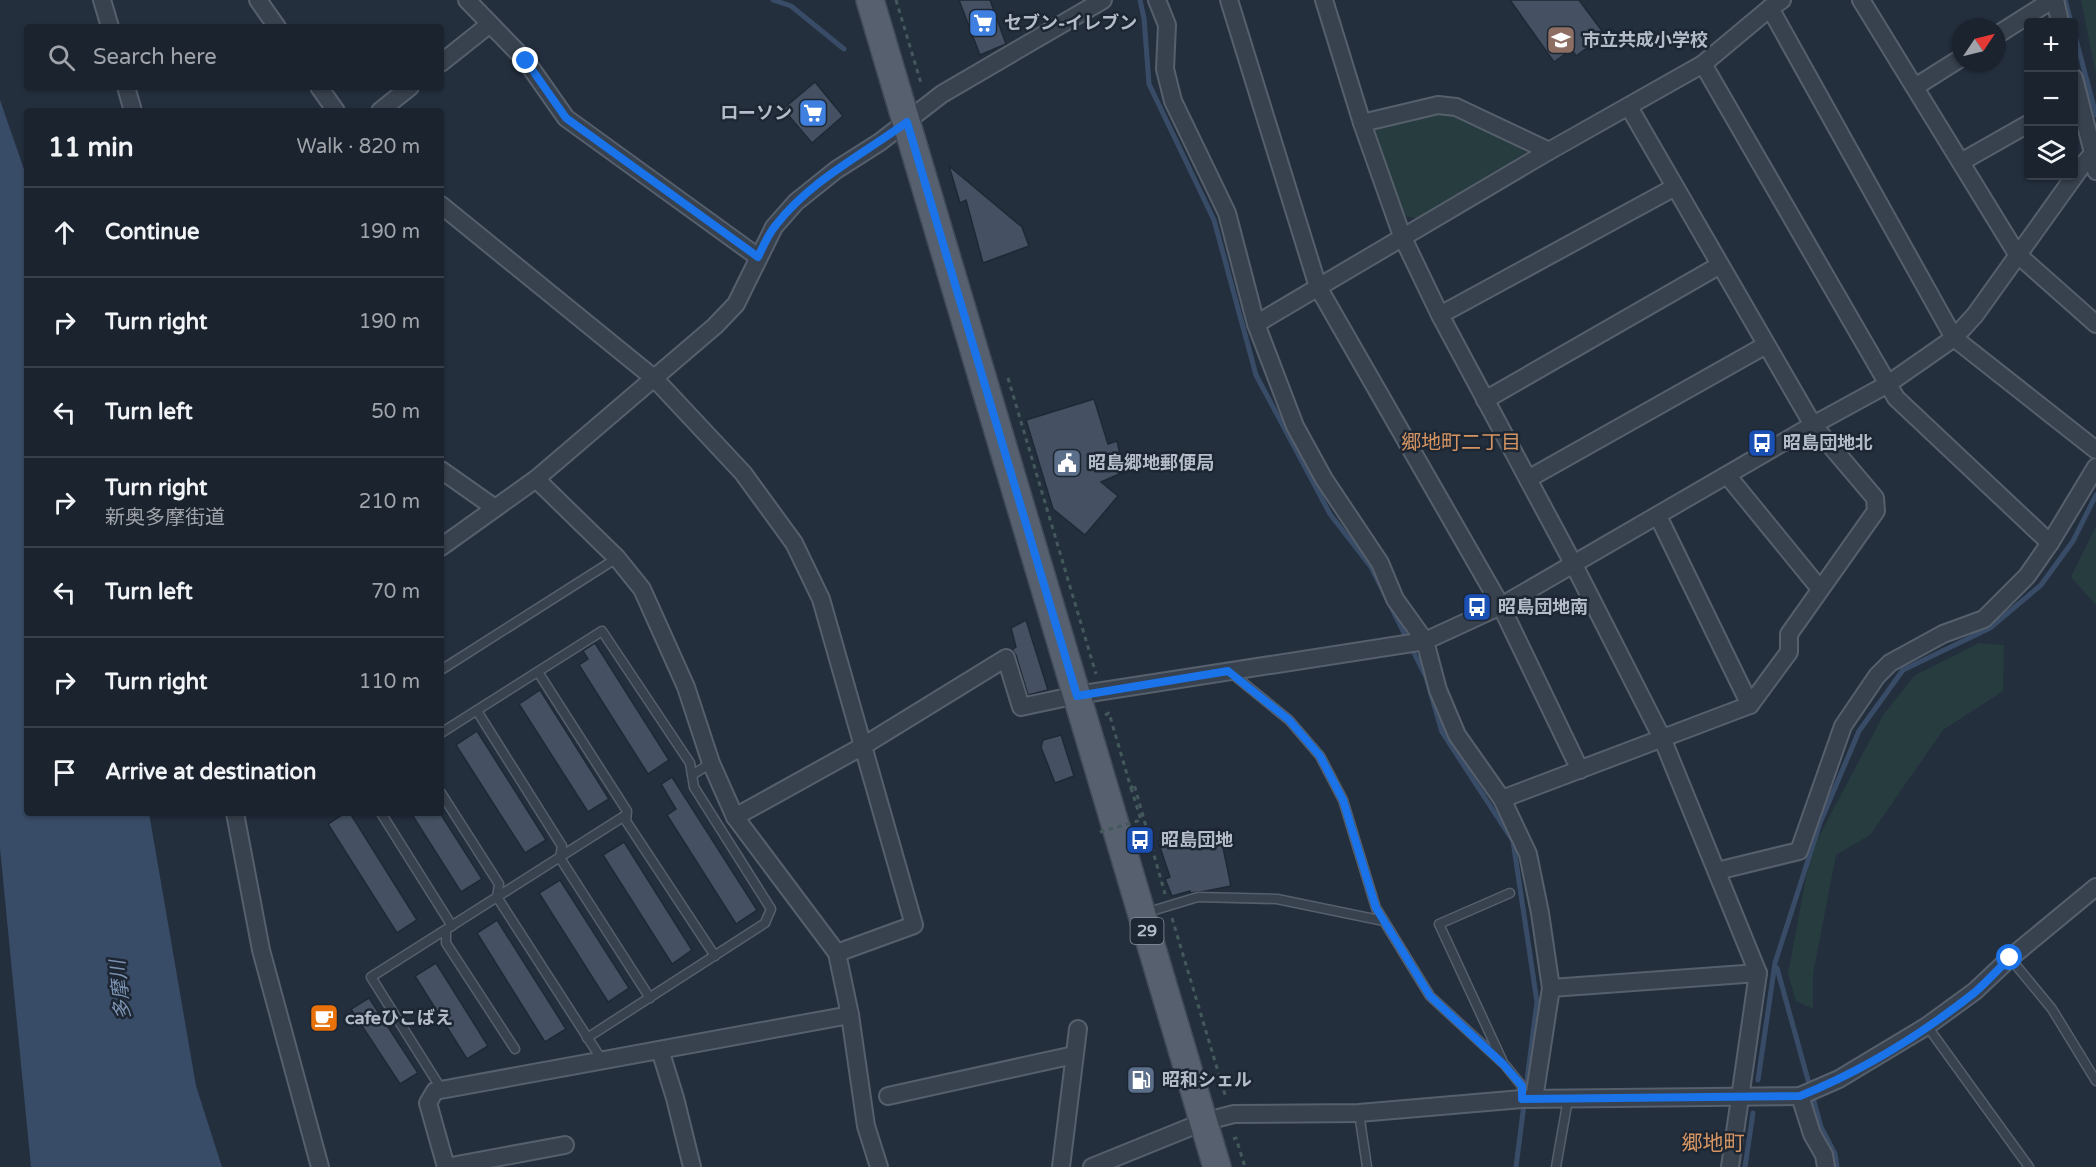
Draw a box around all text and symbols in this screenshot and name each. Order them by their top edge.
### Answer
supermarket icon: セブン-イレブン [967,7,999,39]
place label: セブン-イレブン [1004,12,1137,34]
north arrow [1952,18,2006,72]
map controls [2024,18,2078,180]
button: + [2024,18,2078,72]
search box [24,24,444,90]
school or university icon: 市立共成小学校 [1545,24,1577,56]
place label: 市立共成小学校 [1582,29,1708,51]
icon: search [45,41,78,74]
text: Search here [93,44,217,70]
route end [512,47,538,73]
button: − [2024,72,2078,126]
supermarket icon: ローソン [797,97,829,129]
place label: ローソン [720,102,792,124]
button: layers [2024,126,2078,180]
text: 11 min [48,132,134,163]
text: Walk · 820 m [297,135,420,159]
icon: ahead [48,216,81,249]
text: Continue [105,219,200,245]
text: 190 m [359,220,420,244]
icon: right [48,306,81,339]
text: Turn right [105,309,207,335]
text: 190 m [359,310,420,334]
icon: left [48,396,81,429]
text: Turn left [105,399,193,425]
text: 50 m [371,400,420,424]
bus stop icon: 昭島団地北 [1746,427,1778,459]
district label: 郷地町二丁目 [1401,431,1521,455]
place label: 昭島団地北 [1783,432,1873,454]
public building icon: 昭島郷地郵便局 [1051,447,1083,479]
place label: 昭島郷地郵便局 [1088,452,1214,474]
text: Turn right [105,475,207,501]
icon: right [48,486,81,519]
text: 210 m [359,490,420,514]
text: 新奥多摩街道 [105,506,225,530]
icon: left [48,576,81,609]
text: Turn left [105,579,193,605]
text: 70 m [371,580,420,604]
bus stop icon: 昭島団地南 [1461,591,1493,623]
place label: 昭島団地南 [1498,596,1588,618]
icon: right [48,666,81,699]
text: Turn right [105,669,207,695]
text: 110 m [359,670,420,694]
icon: arrive [48,756,81,789]
text: Arrive at destination [105,759,316,785]
bus stop icon: 昭島団地 [1124,824,1156,856]
place label: 昭島団地 [1161,829,1233,851]
road number: 29 [1130,918,1164,944]
route start [1996,944,2022,970]
water label: 多摩川 [106,957,136,1021]
cafe icon: cafeひこばえ [308,1002,340,1034]
place label: cafeひこばえ [345,1007,453,1029]
fuel station icon: 昭和シェル [1125,1064,1157,1096]
place label: 昭和シェル [1162,1069,1252,1091]
district label: 郷地町 [1682,1131,1745,1156]

